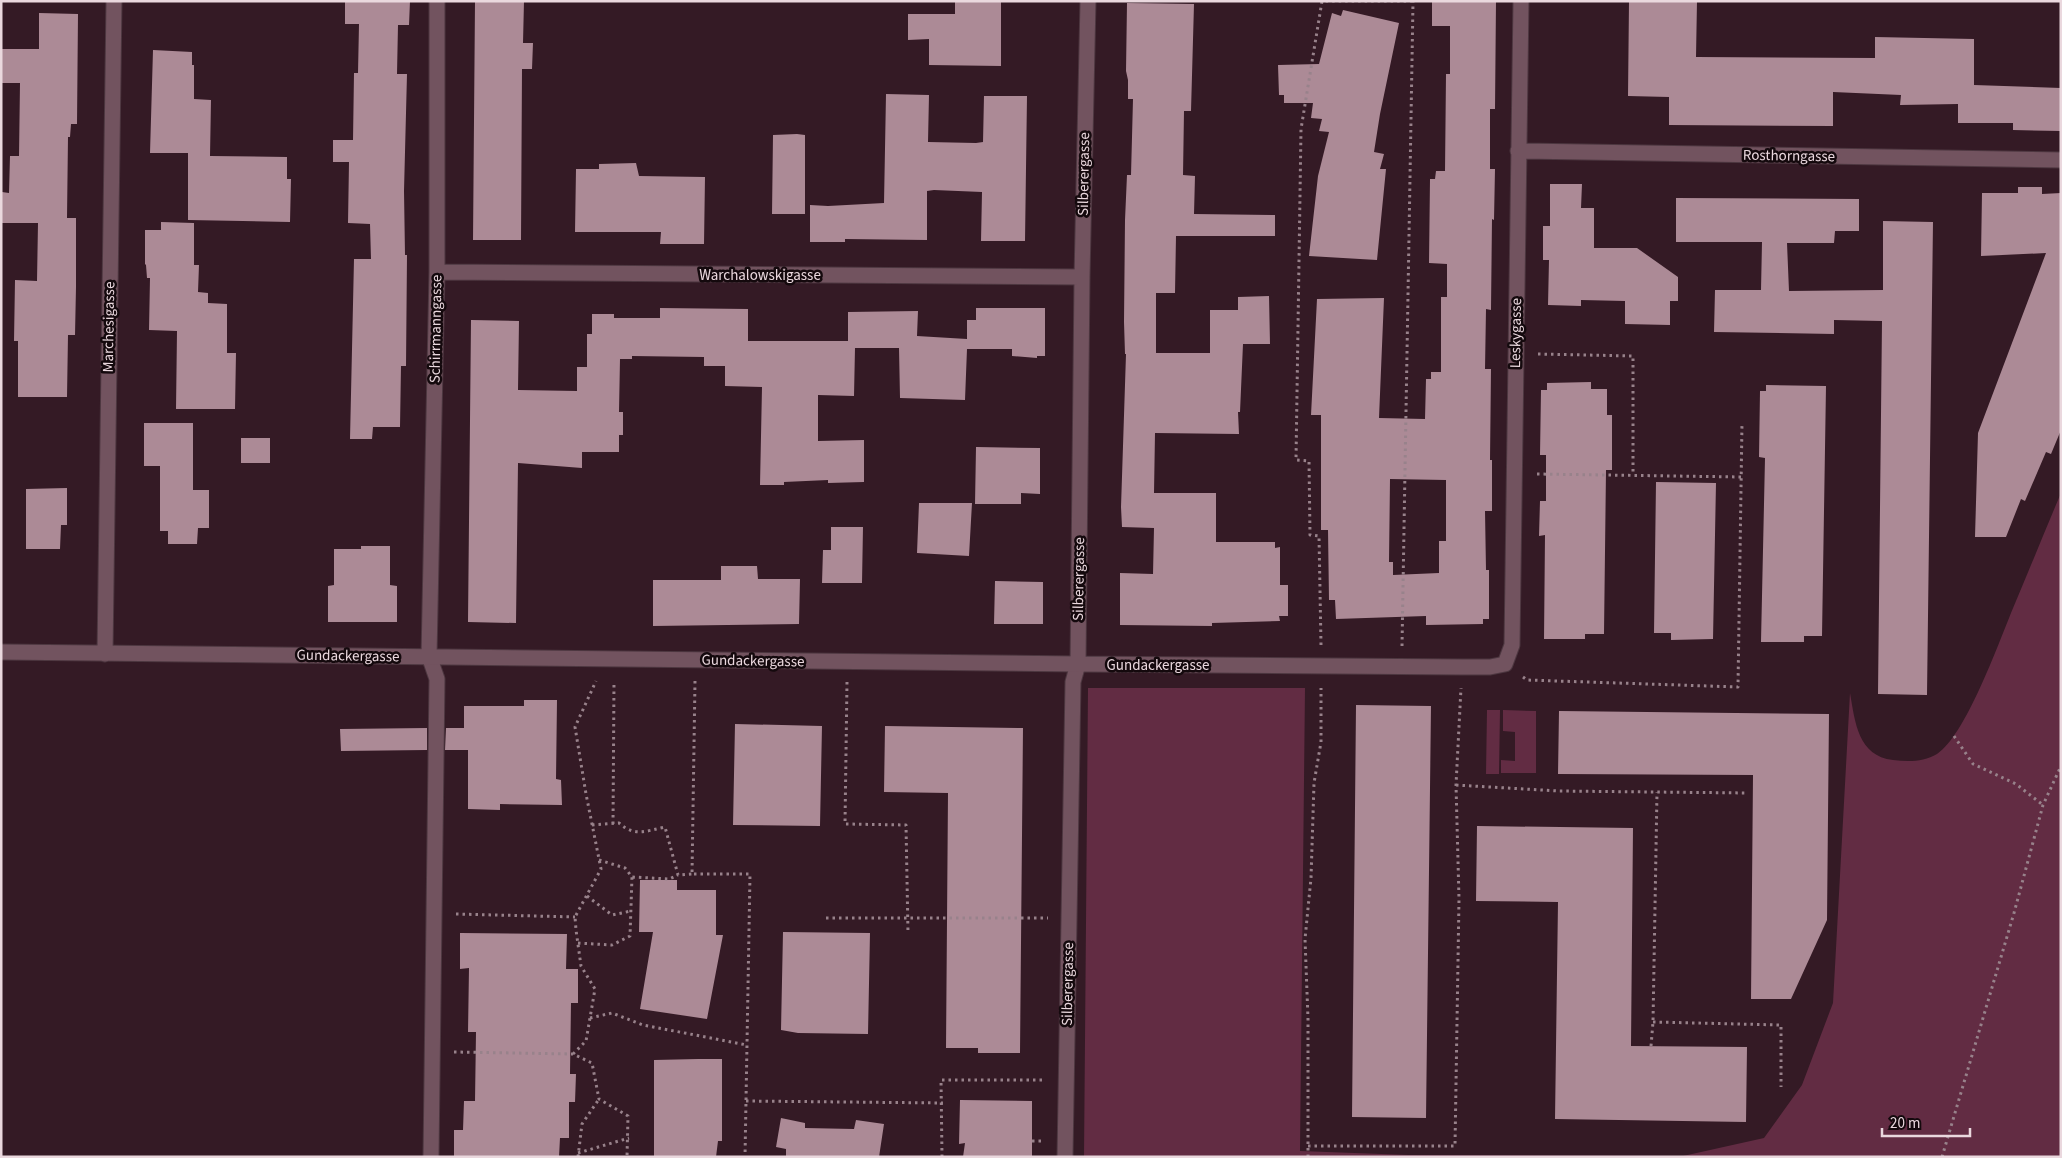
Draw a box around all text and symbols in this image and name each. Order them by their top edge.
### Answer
street label: Silberergasse [1073,132,1095,216]
street label: Rosthorngasse [1743,145,1835,167]
street label: Warchalowskigasse [699,265,821,286]
street label: Schirrmanngasse [425,275,447,383]
street label: Marchesigasse [98,281,120,373]
street label: Leskygasse [1505,298,1527,368]
street label: Silberergasse [1068,537,1090,621]
street label: Gundackergasse [296,645,400,667]
street label: Gundackergasse [701,650,805,672]
street label: Gundackergasse [1107,655,1209,676]
street label: Silberergasse [1057,942,1079,1026]
scale bar [1882,1106,1970,1138]
text: 20 m [1890,1113,1920,1134]

